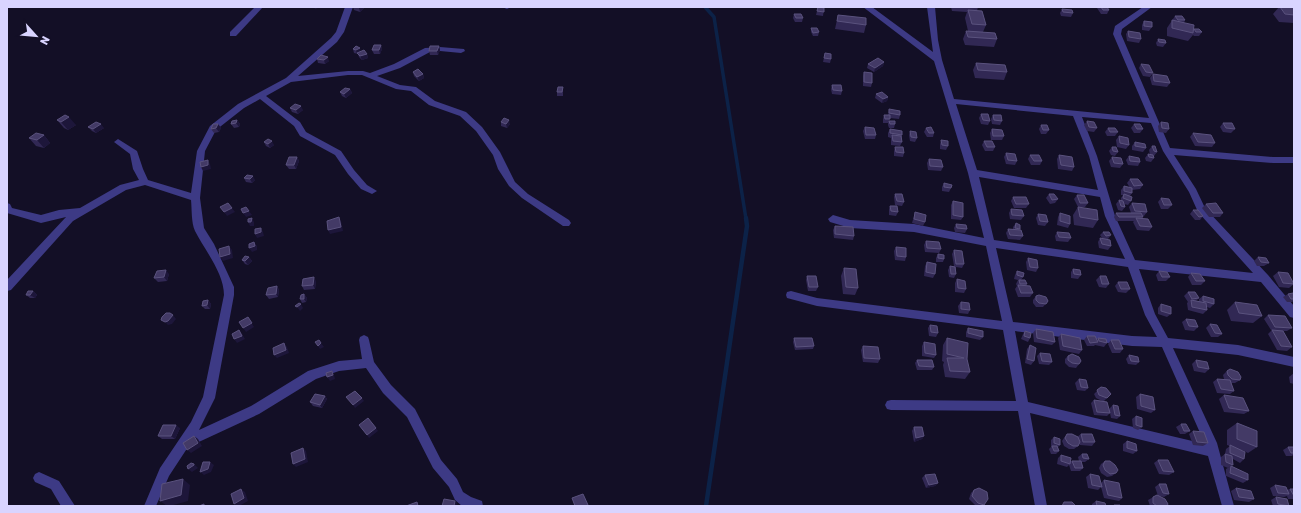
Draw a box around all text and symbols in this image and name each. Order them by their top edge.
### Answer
north arrow [16,16,56,56]
text: N [37,34,52,47]

